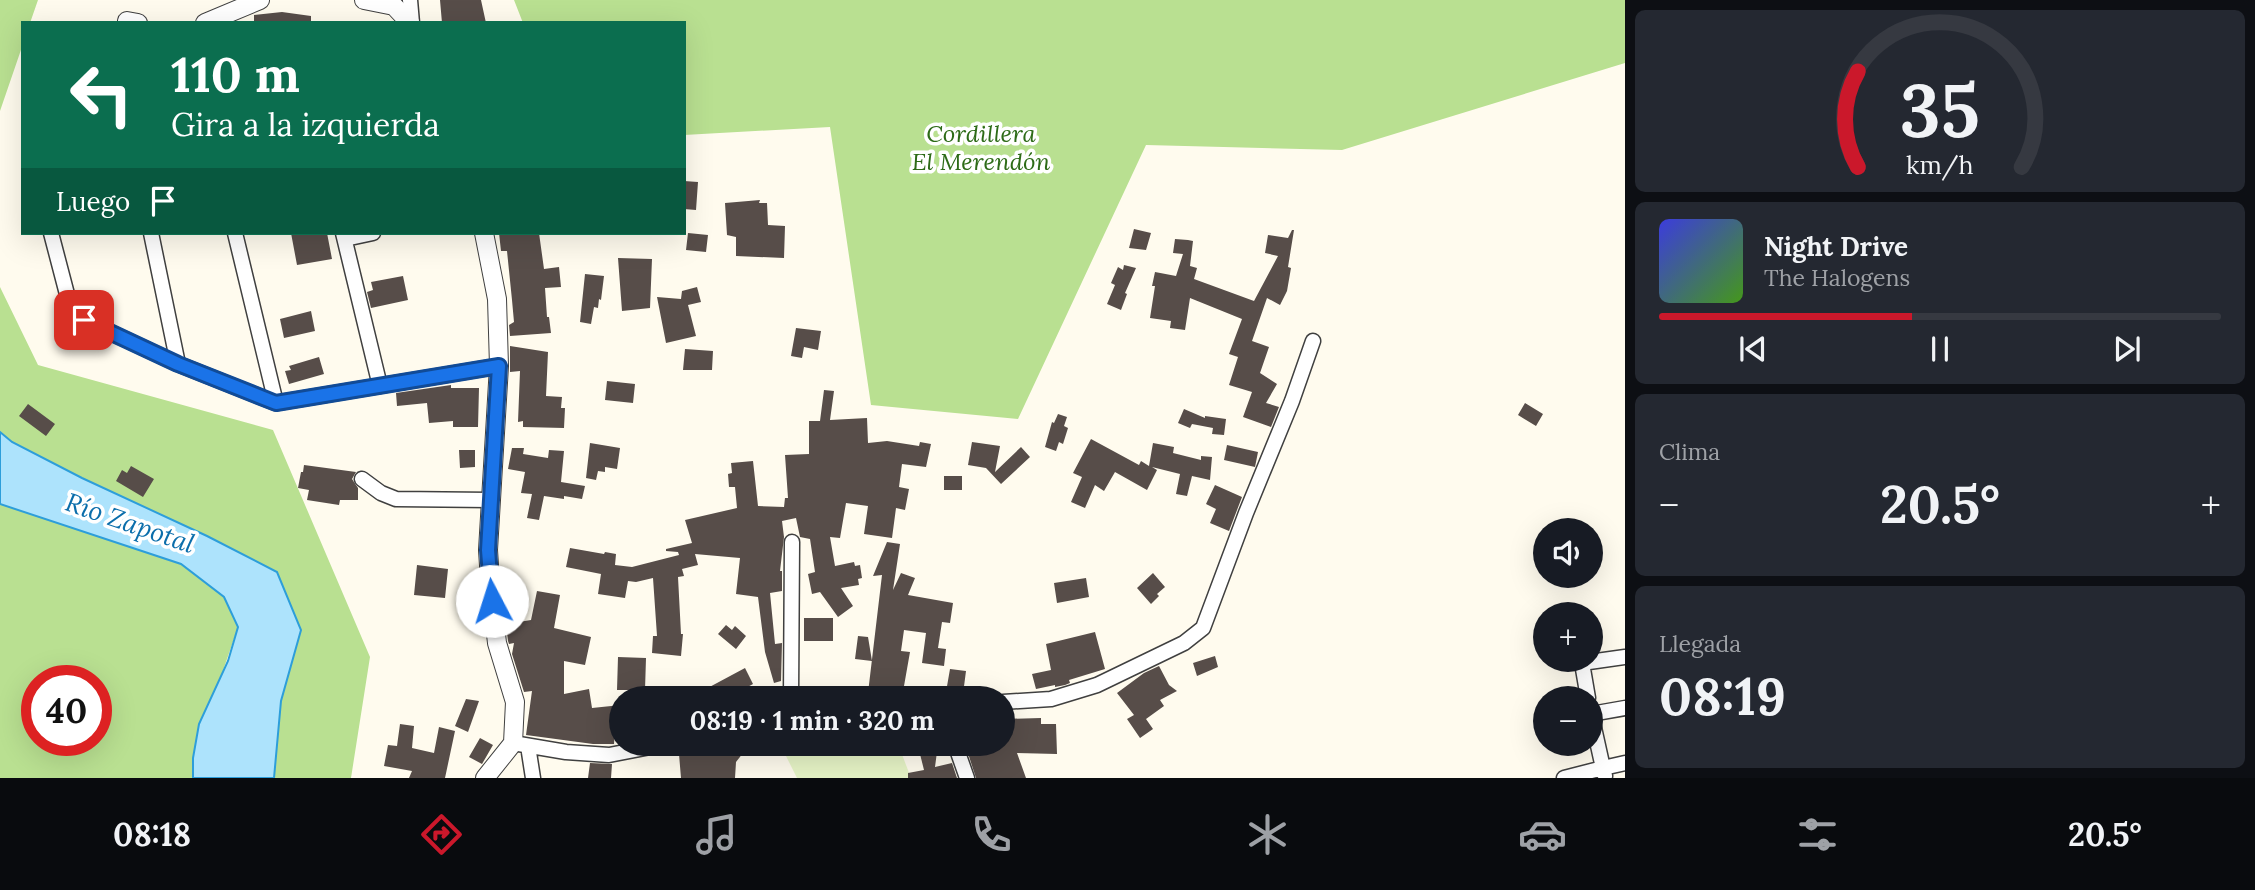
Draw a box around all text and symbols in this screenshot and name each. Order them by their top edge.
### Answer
text: 110 m [171,43,300,105]
icon: left [56,49,147,140]
text: 35 [1900,64,1980,157]
text: Gira a la izquierda [171,104,440,145]
park label: Cordillera El Merendón [912,118,1051,177]
text: km/h [1906,149,1974,181]
icon: arrive [144,182,182,220]
text: Luego [56,185,130,218]
text: Night Drive [1764,230,1908,263]
text: The Halogens [1764,263,1910,292]
pin [54,290,114,350]
icon: arrive [65,301,103,339]
icon: previous [1734,330,1772,368]
icon: pause [1921,330,1959,368]
icon: next [2108,330,2146,368]
text: Clima [1659,437,1720,466]
text: 20.5° [1880,471,2000,537]
text: − [1659,481,1679,529]
text: + [2201,481,2221,529]
water label: Río Zapotal [61,485,200,560]
map controls [1533,518,1603,756]
button: sound [1533,518,1603,588]
position arrow [455,564,529,638]
button: + [1533,602,1603,672]
text: Llegada [1659,629,1741,658]
text: 08:19 [1659,663,1786,729]
speed limit sign: 40 [21,665,112,756]
button: − [1533,686,1603,756]
text: 08:19 · 1 min · 320 m [690,704,934,737]
icon: directions [417,810,466,859]
icon: music [692,810,741,859]
icon: phone [967,810,1016,859]
icon: climate [1243,810,1292,859]
icon: car [1518,810,1567,859]
icon: filters [1793,810,1842,859]
text: 08:18 [113,814,191,855]
text: 20.5° [2068,814,2142,855]

